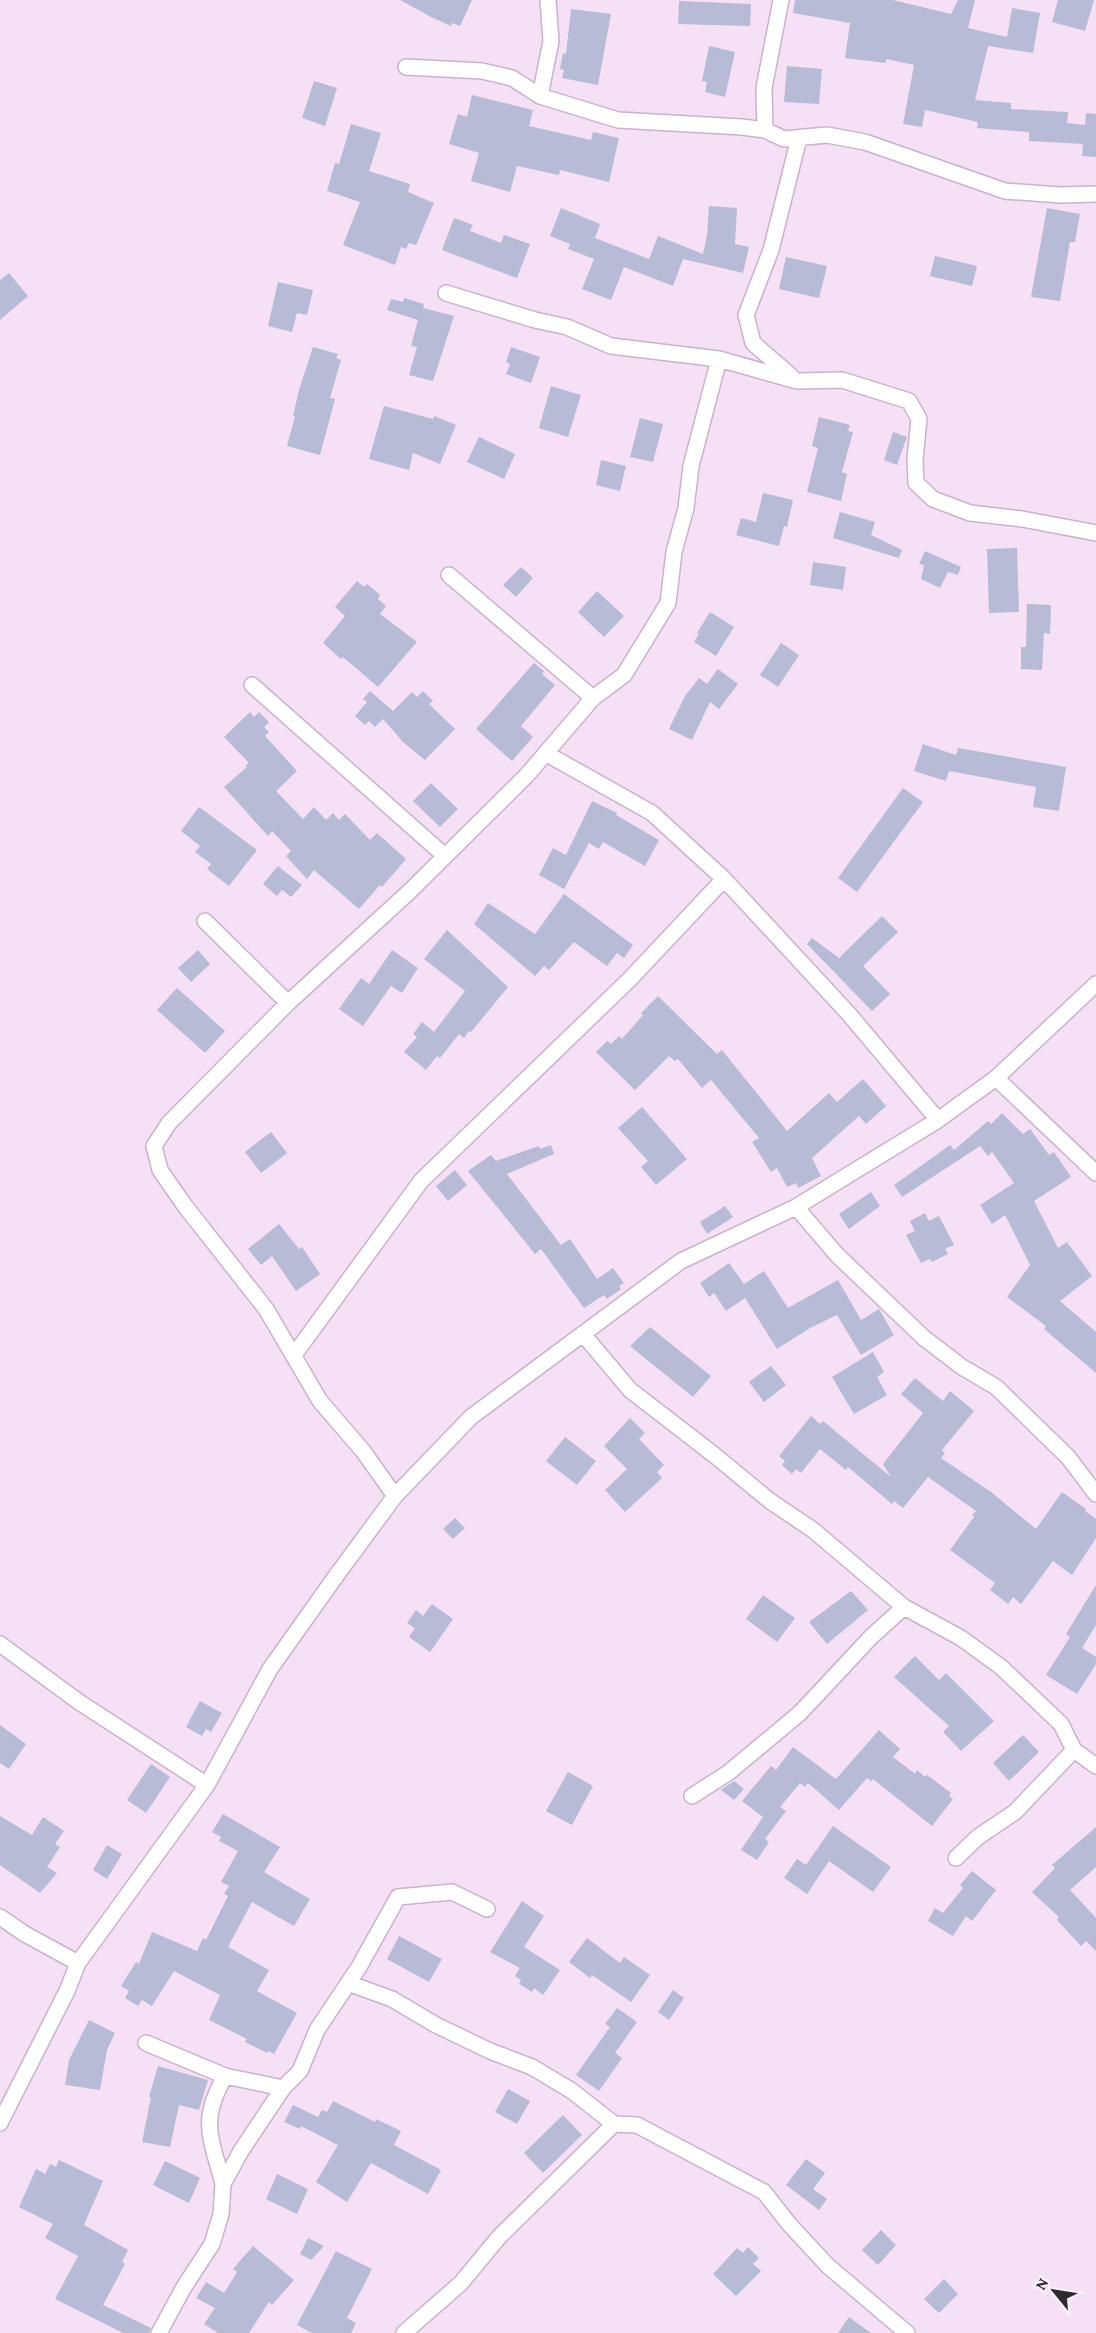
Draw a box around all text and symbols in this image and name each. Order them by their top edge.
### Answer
north arrow [1024,2261,1084,2321]
text: N [1031,2275,1052,2293]

